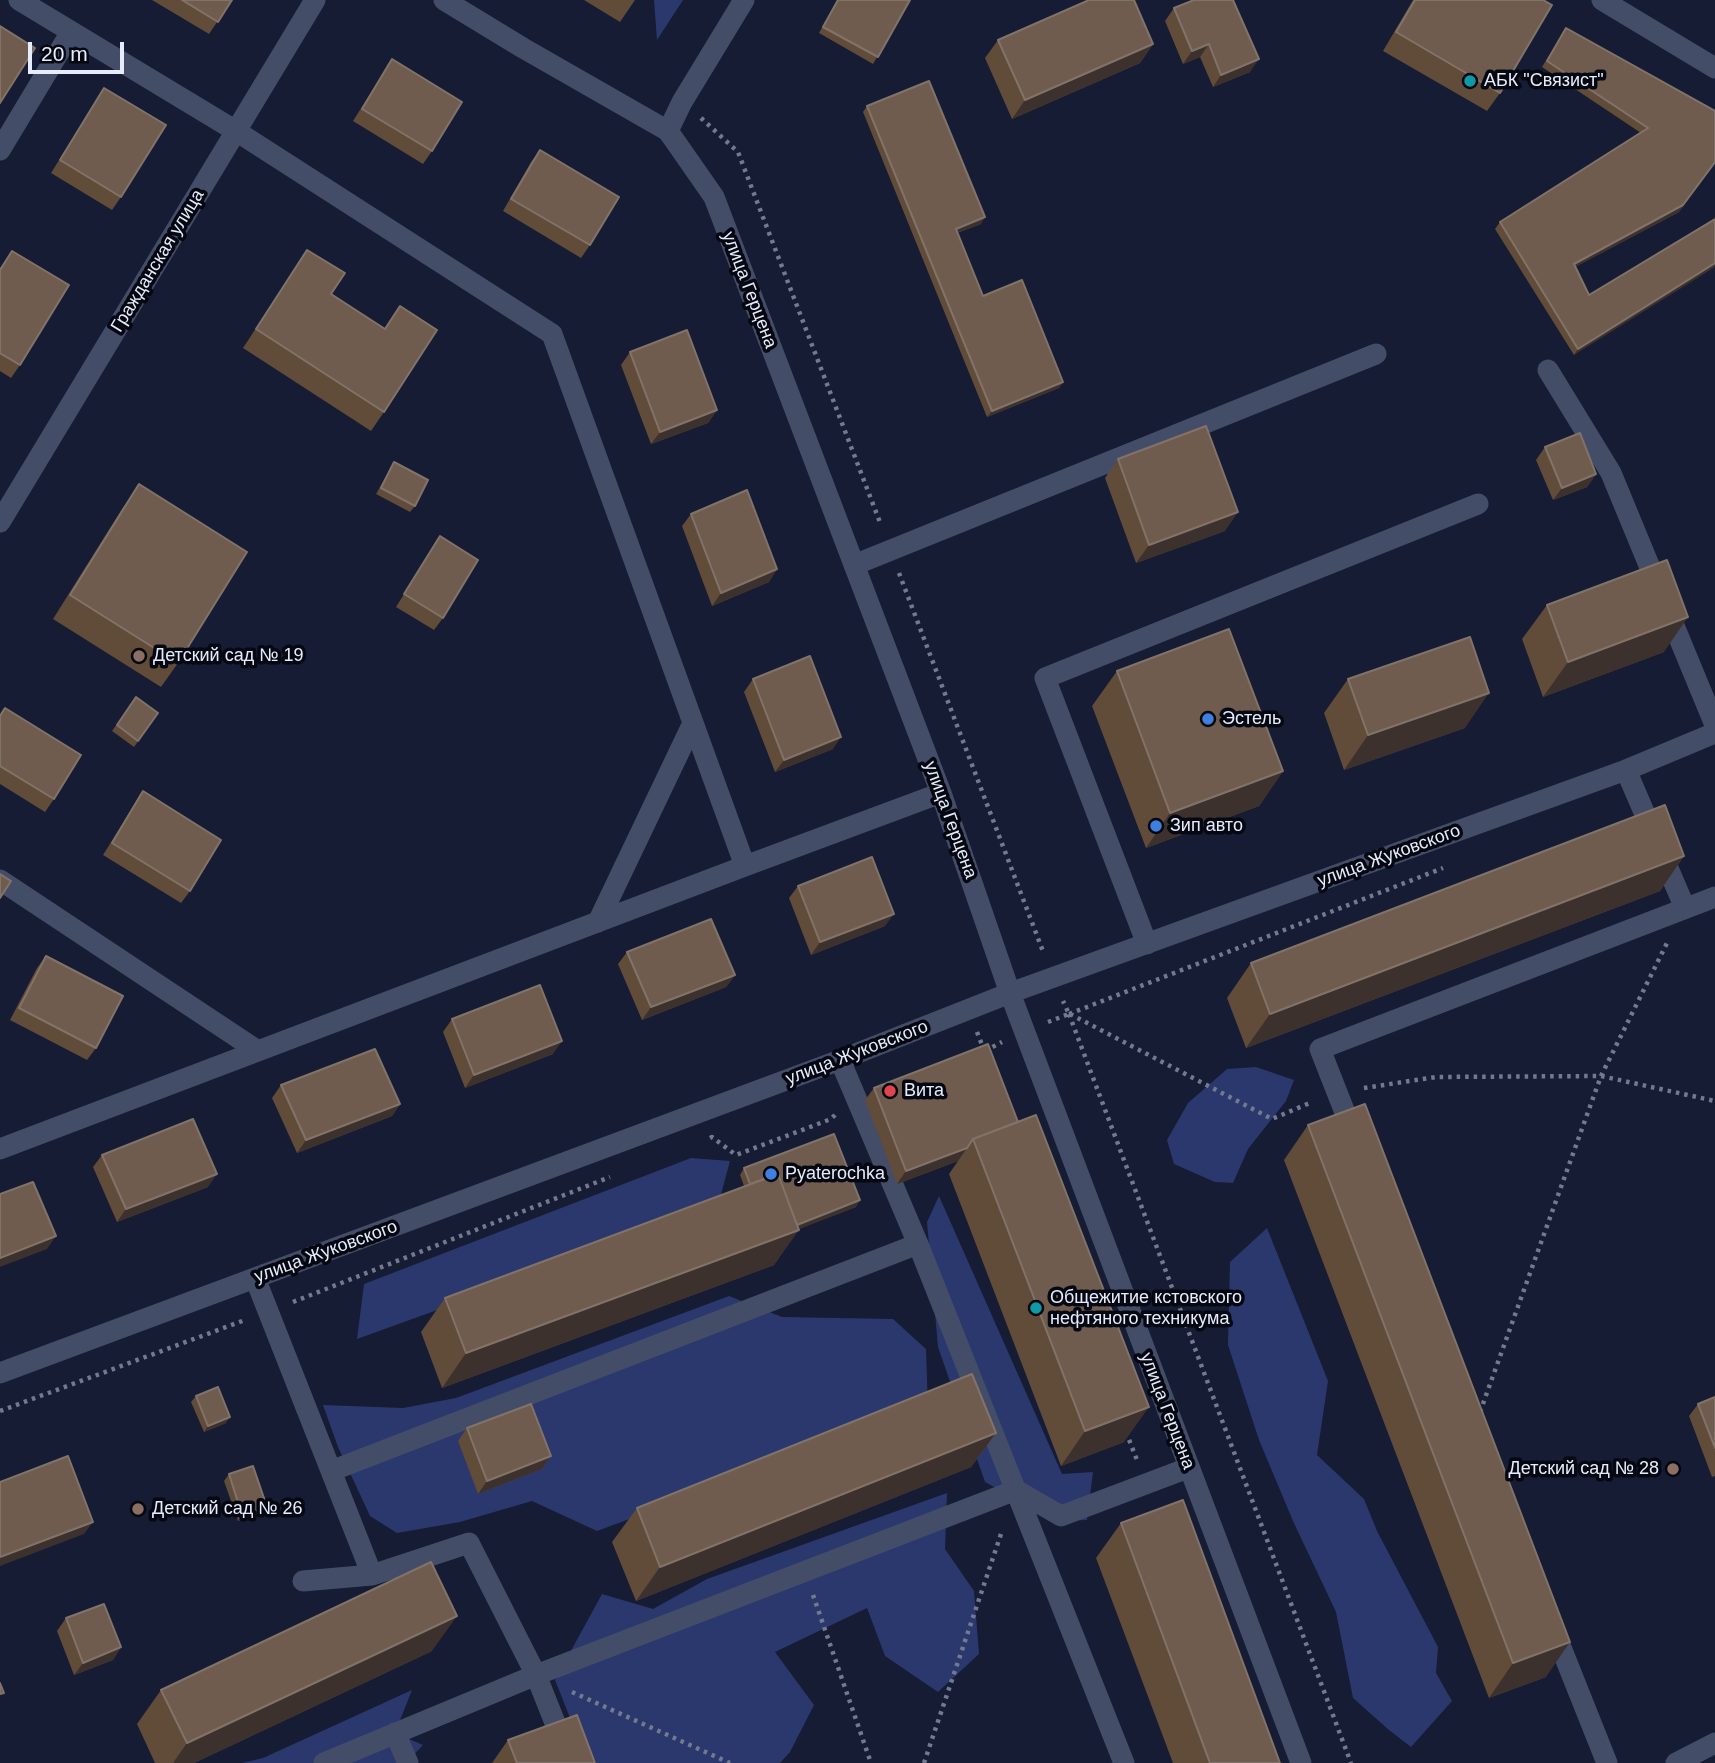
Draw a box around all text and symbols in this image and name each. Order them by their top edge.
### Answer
scale bar [32,28,128,72]
text: 20 m [41,42,88,65]
place label: АБК "Связист" [1484,70,1604,92]
marker: АБК "Связист" [1462,73,1478,89]
street label: Гражданская улица [107,186,209,336]
street label: улица Герцена [717,229,781,351]
place label: Детский сад № 19 [153,645,303,667]
marker: Детский сад № 19 [131,648,147,664]
place label: Эстель [1222,708,1281,730]
marker: Эстель [1200,711,1216,727]
street label: улица Герцена [919,758,981,882]
place label: Зип авто [1170,815,1243,837]
marker: Зип авто [1148,818,1164,834]
street label: улица Жуковского [1315,820,1463,892]
street label: улица Жуковского [783,1016,931,1090]
place label: Вита [904,1080,944,1102]
marker: Вита [882,1083,898,1099]
place label: Pyaterochka [785,1163,885,1185]
marker: Pyaterochka [763,1166,779,1182]
street label: улица Жуковского [252,1216,400,1288]
place label: Общежитие кстовского нефтяного техникума [1050,1287,1242,1330]
marker: Общежитие кстовского нефтяного техникума [1028,1300,1044,1316]
street label: улица Герцена [1135,1350,1199,1472]
place label: Детский сад № 28 [1509,1458,1659,1480]
marker: Детский сад № 28 [1665,1461,1681,1477]
place label: Детский сад № 26 [152,1498,302,1520]
marker: Детский сад № 26 [130,1501,146,1517]

